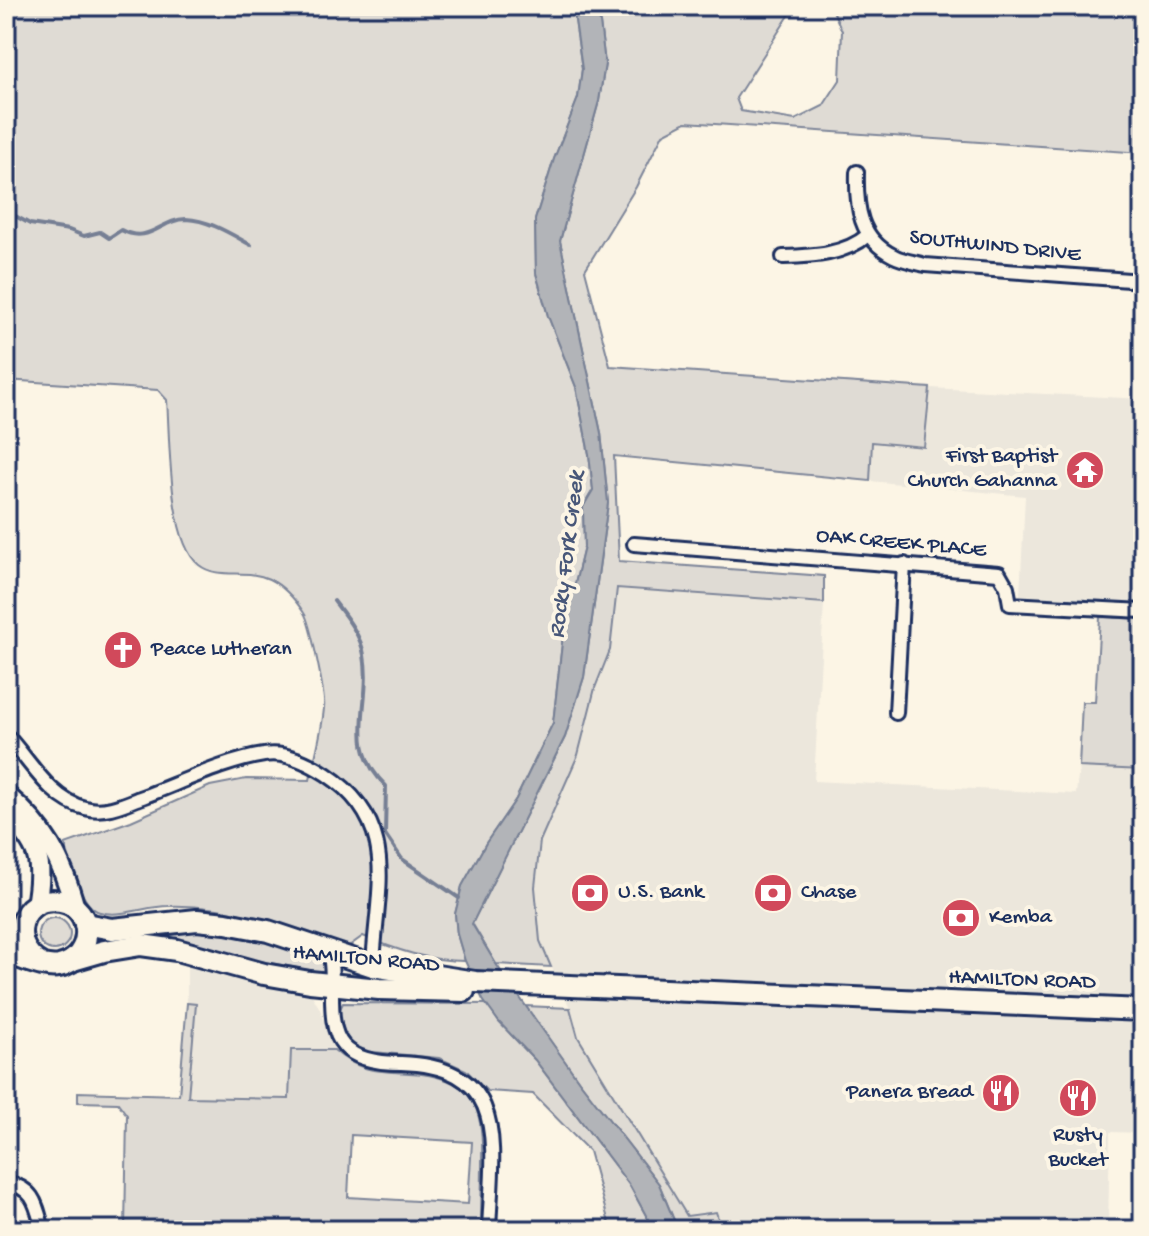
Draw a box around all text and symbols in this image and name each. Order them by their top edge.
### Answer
street label: SOUTHWIND DRIVE [908,225,1083,269]
place label: First Baptist Church Gahanna [907,444,1059,495]
temple icon: First Baptist Church Gahanna [1064,449,1106,491]
water label: Rocky Fork Creek [543,468,593,640]
street label: OAK CREEK PLACE [815,524,988,564]
church icon: Peace Lutheran [102,629,144,671]
place label: Peace Lutheran [150,637,292,663]
bank icon: U.S. Bank [569,872,611,914]
bank icon: Chase [752,872,794,914]
place label: U.S. Bank [618,880,706,906]
place label: Chase [801,880,857,906]
bank icon: Kemba [940,897,982,939]
place label: Kemba [989,905,1053,931]
street label: HAMILTON ROAD [291,941,441,979]
street label: HAMILTON ROAD [948,965,1097,997]
restaurant icon: Panera Bread [980,1072,1022,1114]
restaurant icon: Rusty Bucket [1057,1077,1099,1119]
place label: Panera Bread [845,1080,975,1106]
place label: Rusty Bucket [1047,1123,1110,1174]

